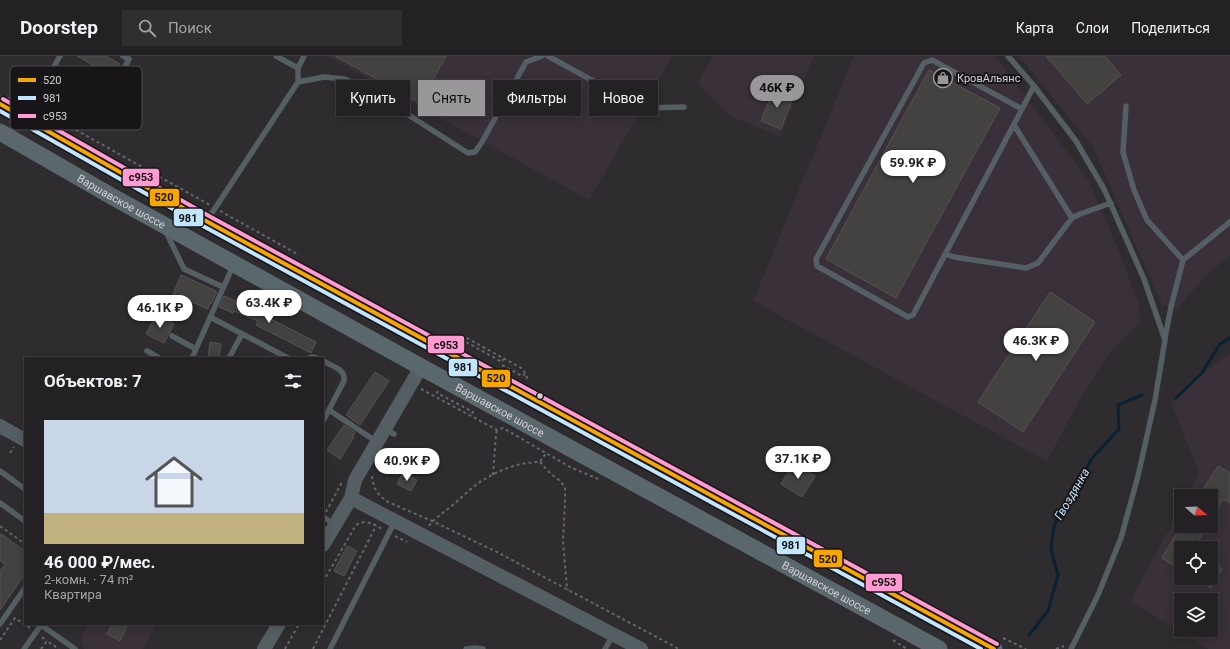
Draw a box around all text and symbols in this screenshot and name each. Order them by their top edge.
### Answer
search box [122,10,402,46]
text: Doorstep [20,16,98,39]
icon: search [136,17,158,39]
text: Поиск [168,19,212,37]
text: Карта [1016,20,1054,36]
text: Слои [1076,20,1109,36]
text: Поделиться [1131,20,1210,36]
legend [10,66,142,130]
shop icon: КровАльянс [932,67,954,89]
place label: КровАльянс [957,72,1021,85]
text: 520 [43,74,62,87]
pin: 46K ₽ [749,75,805,109]
chip: Купить [336,80,410,116]
chip: Снять [418,80,485,116]
chip: Фильтры [493,80,581,116]
chip: Новое [589,80,658,116]
text: 46K ₽ [759,80,795,95]
text: 981 [43,92,62,105]
text: с953 [43,110,67,123]
pin: 59.9K ₽ [876,150,950,184]
text: 59.9K ₽ [890,155,936,170]
line badge: с953 [122,168,160,187]
text: с953 [129,171,153,184]
street label: Варшавское шоссе [75,172,168,232]
line badge: 520 [149,188,180,207]
text: 520 [155,191,173,204]
line badge: 981 [173,208,204,227]
text: 981 [179,212,197,225]
pin: 63.4K ₽ [232,290,306,324]
pin: 46.1K ₽ [123,295,197,329]
text: 63.4K ₽ [246,295,292,310]
text: 46.1K ₽ [137,300,183,315]
pin: 46.3K ₽ [999,328,1073,362]
text: 46.3K ₽ [1013,333,1059,348]
line badge: с953 [427,335,465,354]
text: с953 [434,339,458,352]
line badge: 981 [448,358,478,377]
text: 981 [454,361,472,374]
line badge: 520 [481,369,511,388]
icon: filters [282,370,304,392]
text: Объектов: 7 [44,371,142,391]
text: 520 [487,372,505,385]
street label: Варшавское шоссе [453,381,546,440]
unlabelled marker [535,391,545,401]
icon: home [138,446,210,518]
pin: 37.1K ₽ [761,446,835,480]
pin: 40.9K ₽ [370,448,444,482]
text: 37.1K ₽ [775,451,821,466]
text: 40.9K ₽ [384,453,430,468]
water label: Гвоздянка [1052,466,1092,522]
north arrow [1174,489,1218,533]
map controls [1174,489,1218,637]
line badge: 981 [776,536,806,555]
text: 981 [782,539,800,552]
button: locate [1174,541,1218,585]
line badge: 520 [813,549,843,568]
text: 46 000 ₽/мес. [44,552,155,572]
text: 520 [819,553,837,566]
street label: Варшавское шоссе [780,559,873,618]
text: 2-комн. · 74 m² [44,572,134,587]
line badge: с953 [865,573,903,592]
text: с953 [872,576,896,589]
text: Квартира [44,587,102,602]
button: layers [1174,593,1218,637]

